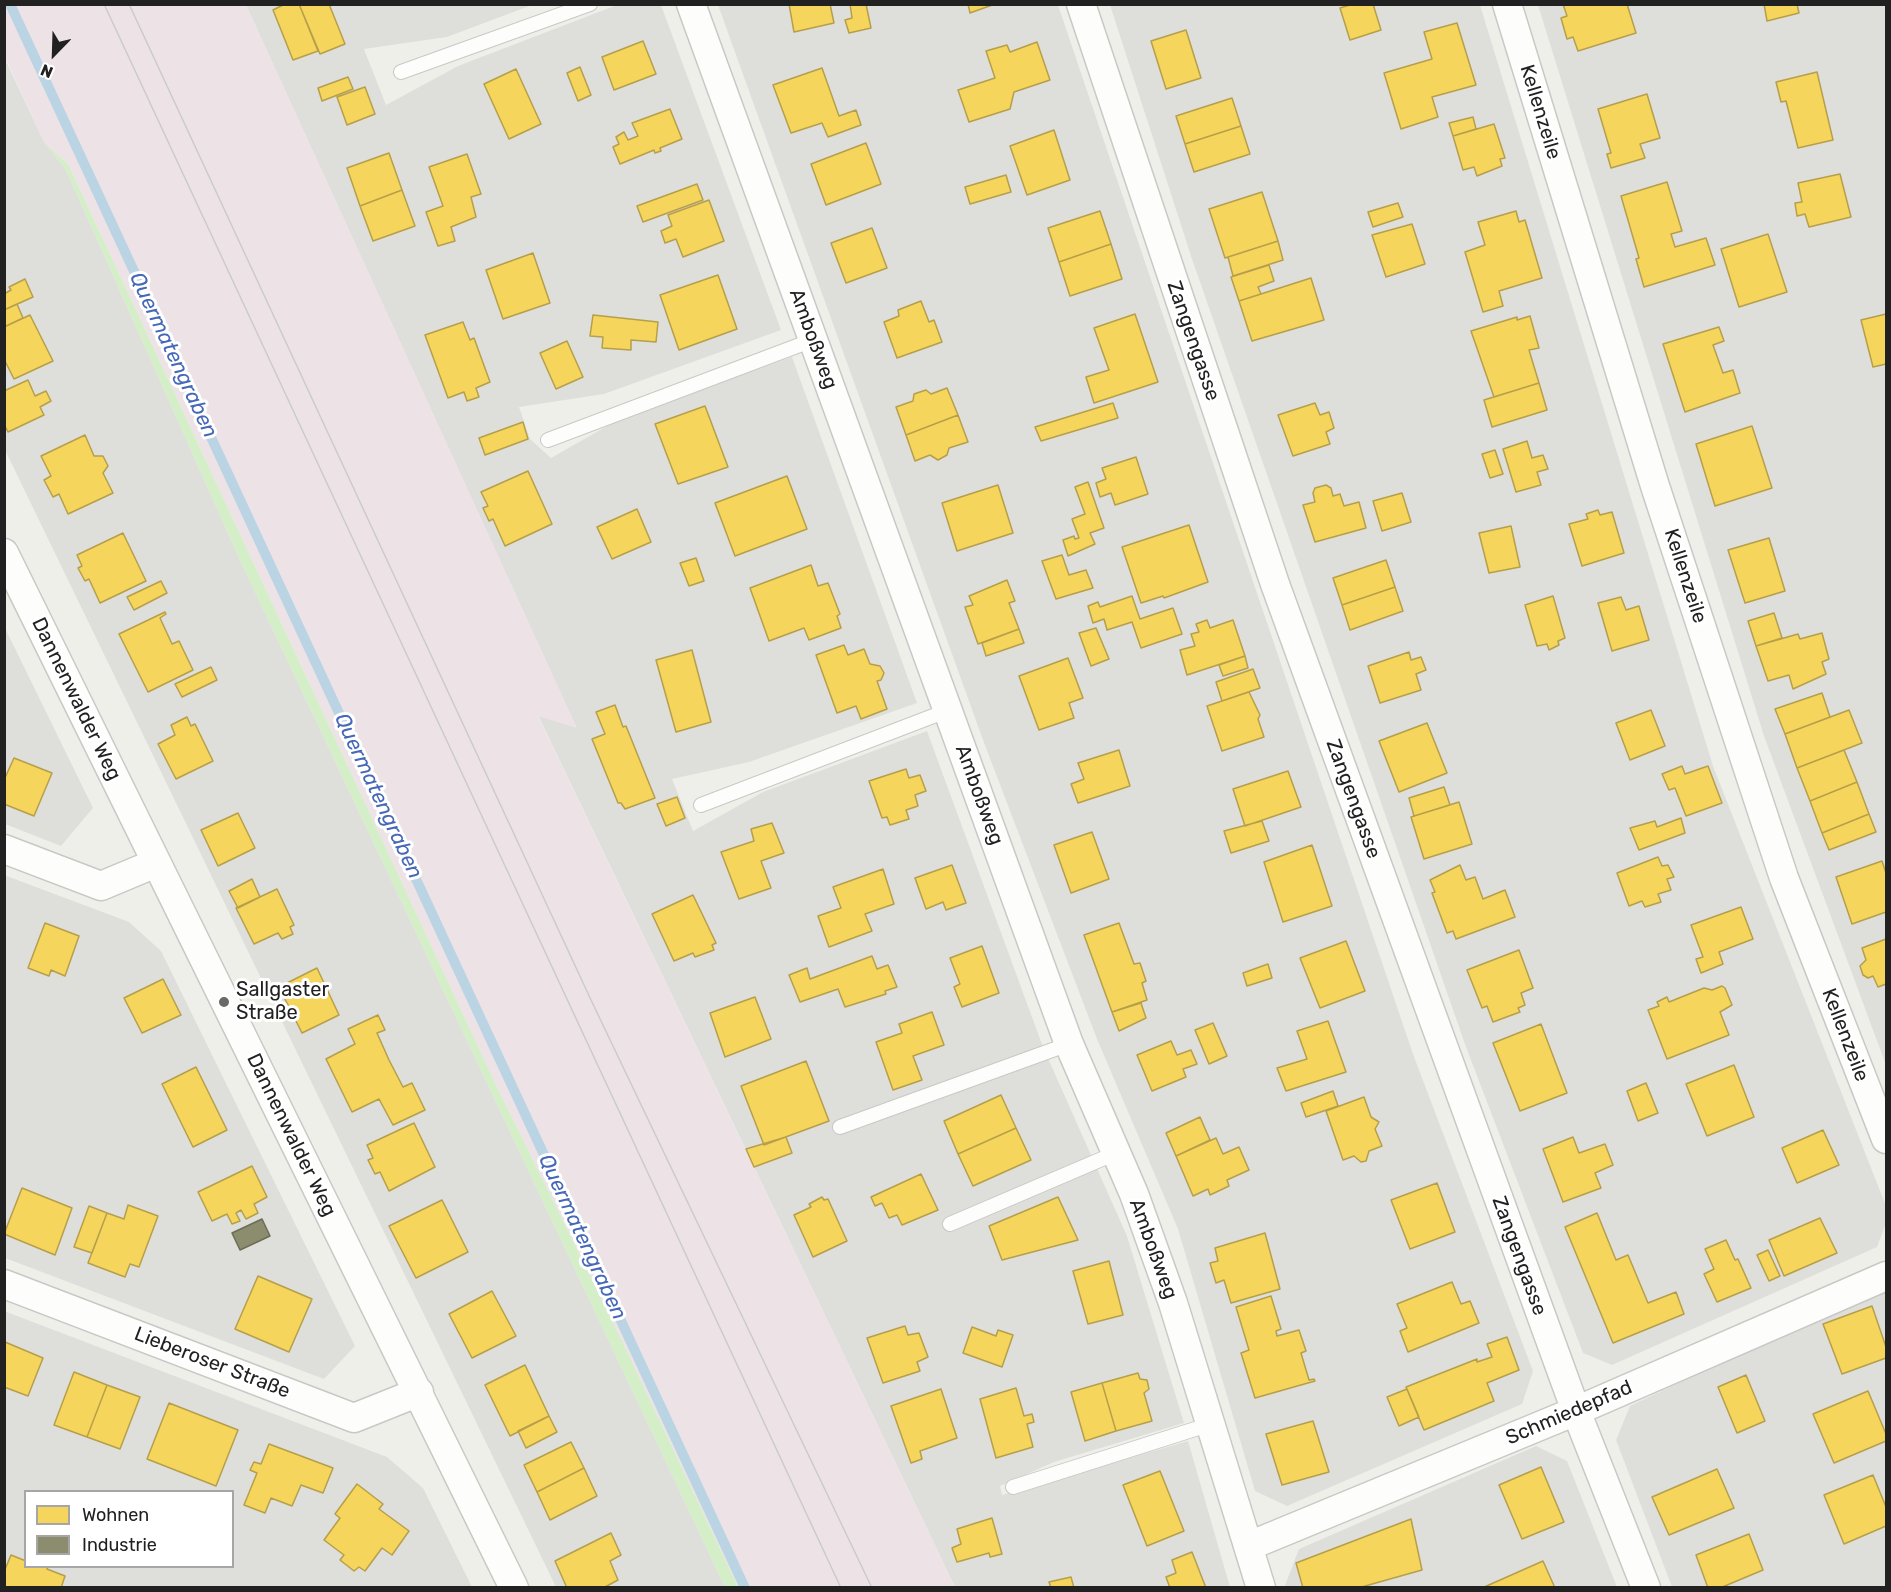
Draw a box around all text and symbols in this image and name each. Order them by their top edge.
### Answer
north arrow [24,24,84,84]
text: N [38,60,56,82]
street label: Kellenzeile [1514,62,1566,162]
water label: Quermatengraben [124,268,222,442]
street label: Zangengasse [1161,278,1225,404]
street label: Amboßweg [784,286,842,392]
street label: Kellenzeile [1658,526,1712,626]
street label: Dannenwalder Weg [26,614,126,784]
water label: Quermatengraben [329,709,427,883]
street label: Zangengasse [1320,736,1386,862]
street label: Amboßweg [950,742,1008,848]
place label: Sallgaster Straße [236,978,329,1025]
street label: Kellenzeile [1816,985,1874,1085]
marker: Sallgaster Straße [217,995,231,1009]
street label: Dannenwalder Weg [241,1050,341,1220]
water label: Quermatengraben [533,1150,631,1324]
street label: Zangengasse [1486,1193,1552,1319]
street label: Amboßweg [1124,1196,1182,1302]
street label: Lieberoser Straße [131,1322,293,1404]
street label: Schmiedepfad [1502,1376,1636,1450]
legend [24,1490,234,1568]
text: Wohnen [82,1504,149,1526]
text: Industrie [82,1534,157,1556]

